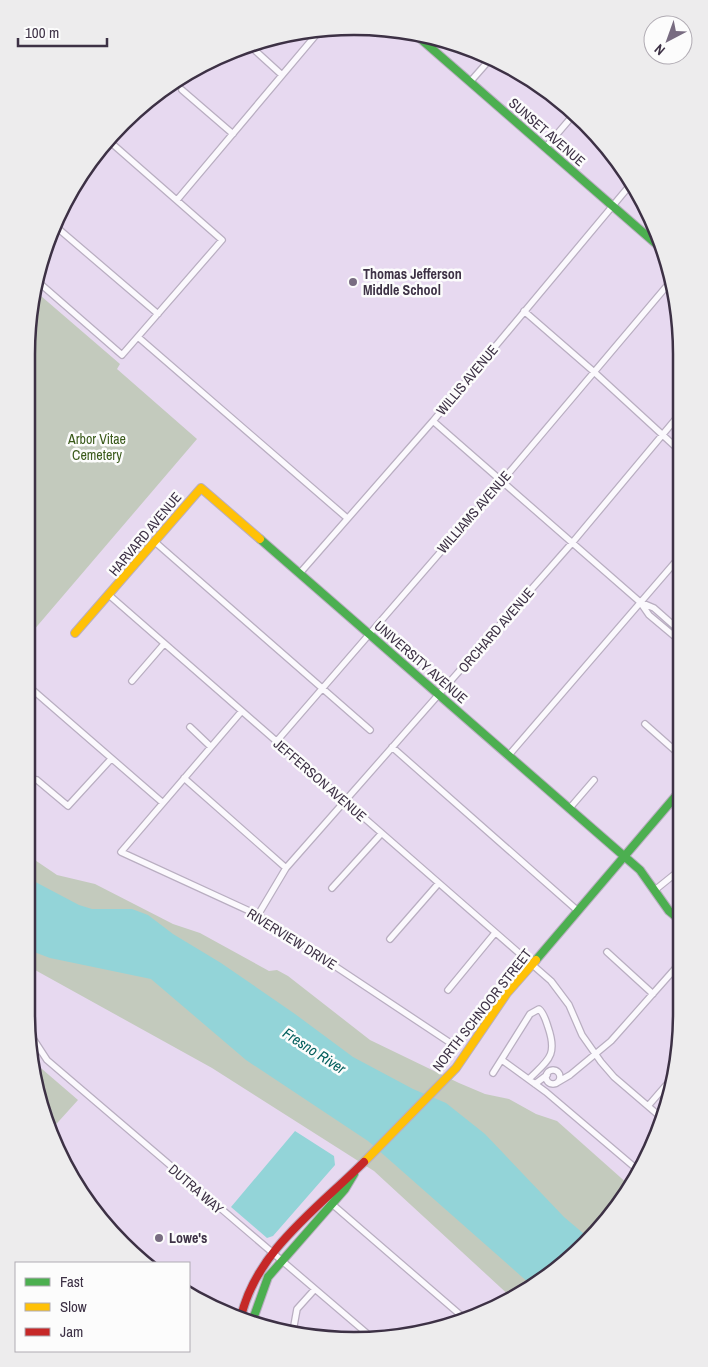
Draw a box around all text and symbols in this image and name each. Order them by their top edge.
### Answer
scale bar [18,15,106,47]
north arrow [643,15,693,65]
text: 100 m [25,22,59,43]
text: N [650,40,669,59]
street label: SUNSET AVENUE [505,94,589,170]
place label: Thomas Jefferson Middle School [363,265,462,299]
marker: Thomas Jefferson Middle School [347,276,359,288]
street label: WILLIS AVENUE [432,341,502,419]
park label: Arbor Vitae Cemetery [67,430,126,464]
street label: WILLIAMS AVENUE [433,467,515,557]
street label: HARVARD AVENUE [105,488,185,580]
street label: ORCHARD AVENUE [454,584,538,676]
street label: UNIVERSITY AVENUE [371,617,471,707]
street label: JEFFERSON AVENUE [270,735,370,825]
street label: RIVERVIEW DRIVE [244,904,340,974]
street label: NORTH SCHNOOR STREET [428,945,536,1075]
water label: Fresno River [279,1022,351,1079]
street label: DUTRA WAY [165,1160,227,1218]
place label: Lowe's [169,1229,207,1247]
marker: Lowe's [153,1232,165,1244]
legend [15,1262,190,1352]
text: Fast [60,1271,84,1292]
text: Slow [60,1296,87,1317]
text: Jam [60,1321,83,1342]

